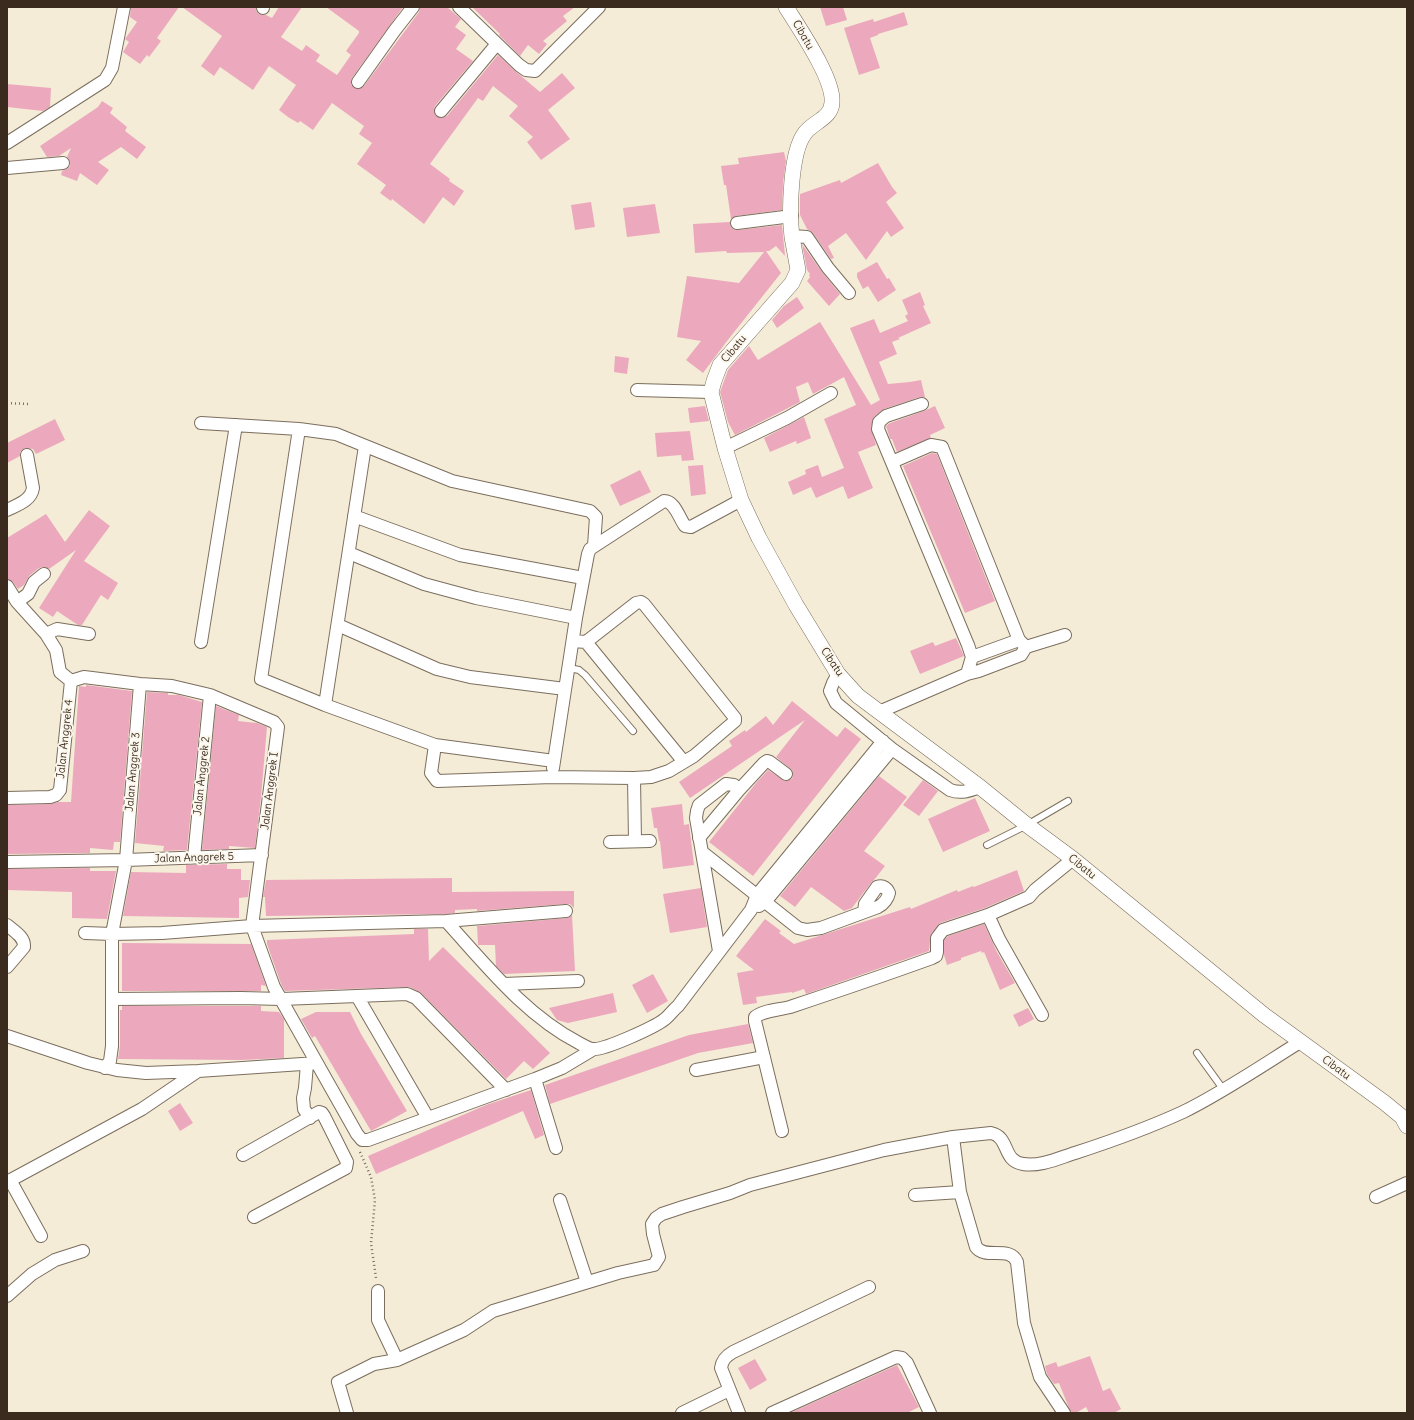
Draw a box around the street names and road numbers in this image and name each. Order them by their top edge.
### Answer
street label: Cibatu [789,18,817,52]
street label: Cibatu [719,332,749,366]
street label: Cibatu [818,645,846,679]
street label: Jalan Anggrek 4 [54,699,76,779]
street label: Jalan Anggrek 3 [123,732,143,812]
street label: Jalan Anggrek 2 [191,736,213,816]
street label: Jalan Anggrek I [259,751,281,831]
street label: Jalan Anggrek 5 [154,850,234,866]
street label: Cibatu [1065,852,1099,882]
street label: Cibatu [1319,1053,1353,1083]

